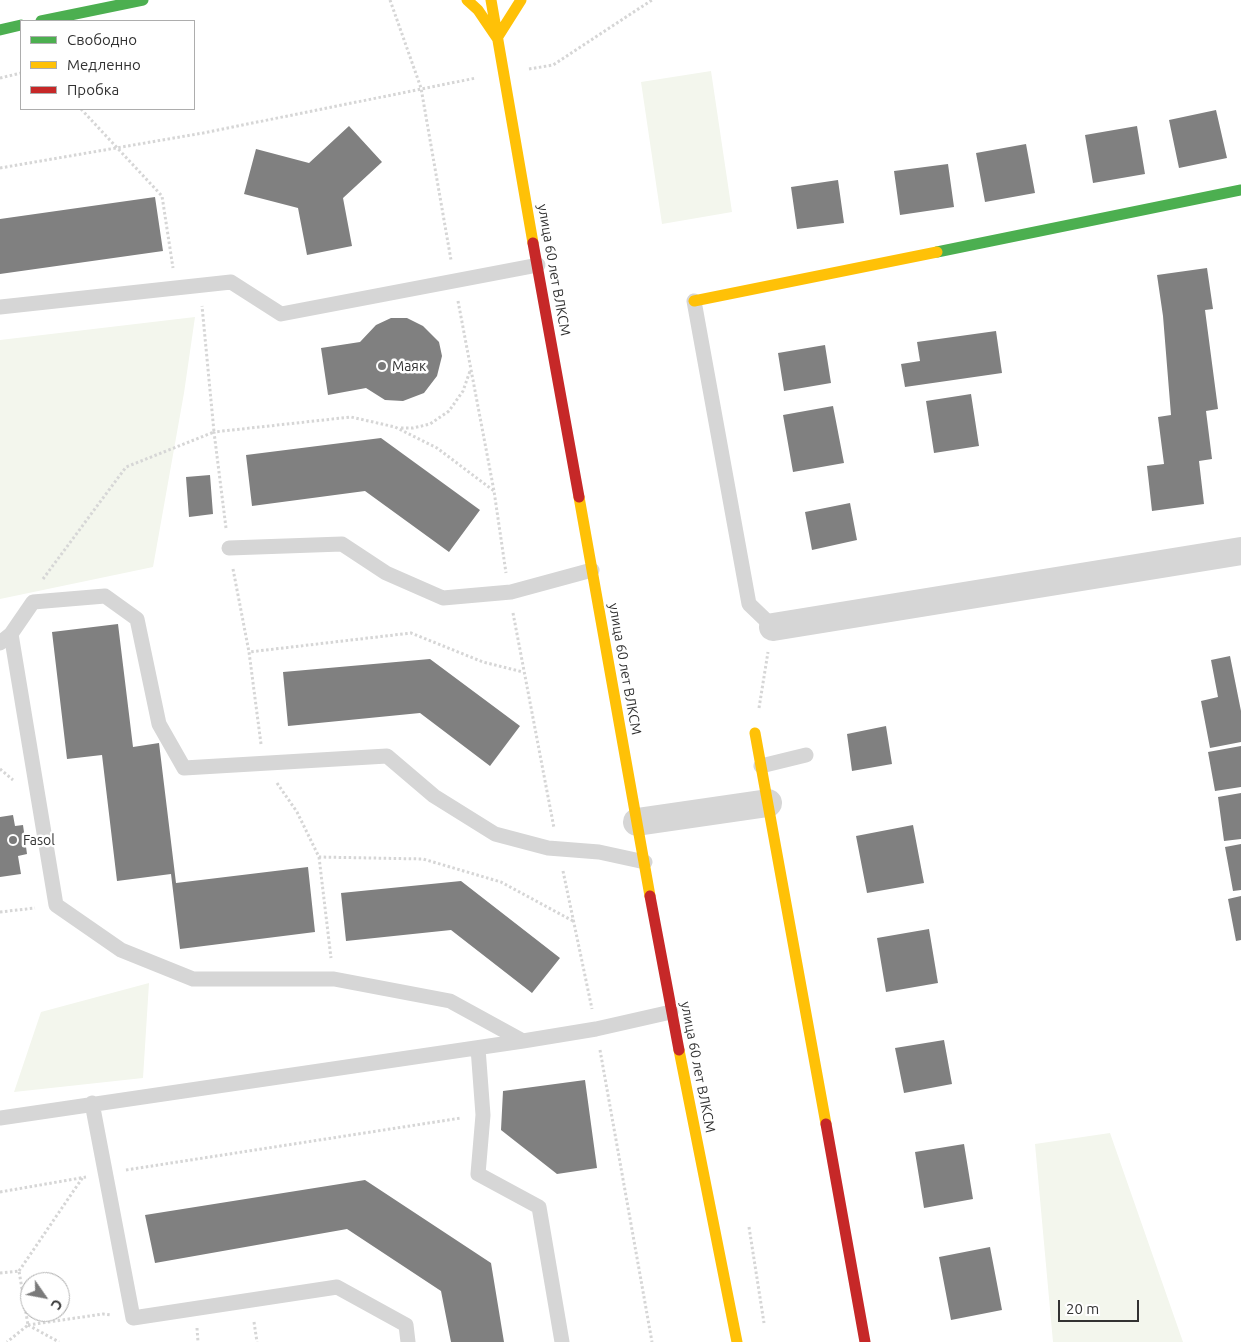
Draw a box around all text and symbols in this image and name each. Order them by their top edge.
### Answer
legend [20,20,195,110]
text: Свободно [67,31,137,48]
text: Медленно [67,56,141,73]
text: Пробка [67,81,119,98]
street label: улица 60 лет ВЛКСМ [534,203,574,337]
place label: Маяк [392,358,426,374]
marker: Маяк [376,360,388,372]
street label: улица 60 лет ВЛКСМ [605,602,645,736]
place label: Fasol [23,832,55,848]
marker: Fasol [7,834,19,846]
street label: улица 60 лет ВЛКСМ [677,1000,719,1134]
north arrow [20,1272,70,1322]
scale bar [1061,1290,1142,1322]
text: С [48,1297,66,1313]
text: 20 m [1066,1300,1099,1317]

